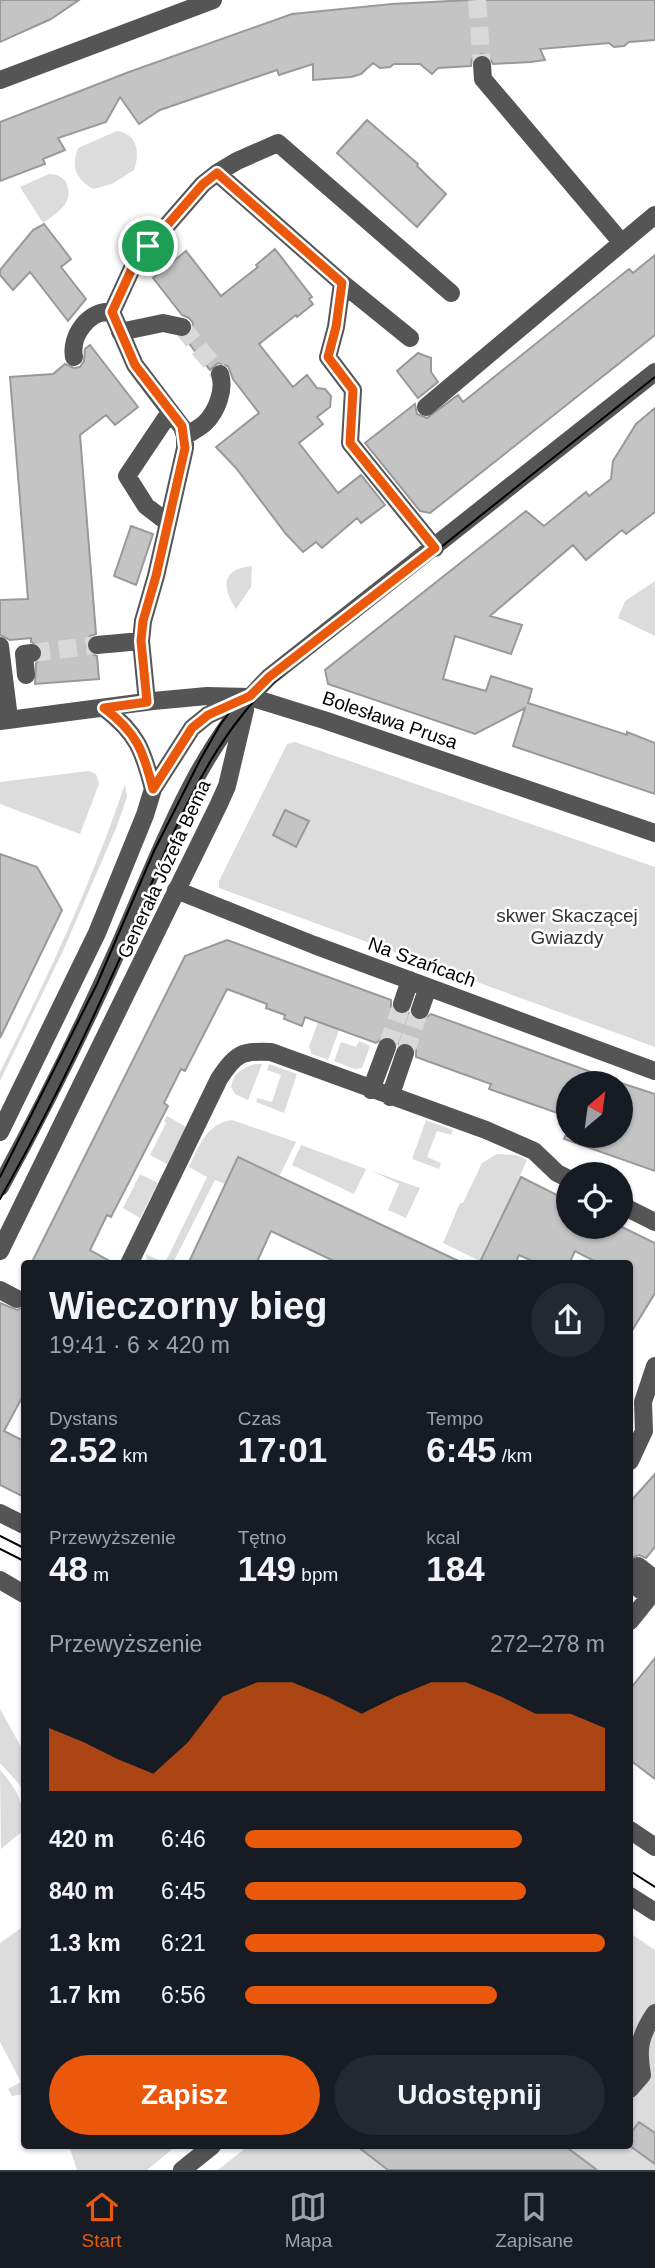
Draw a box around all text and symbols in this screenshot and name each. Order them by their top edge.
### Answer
pin [118,216,178,276]
icon: arrive [129,227,167,265]
street label: Bolesława Prusa [320,687,461,753]
street label: Generała Józefa Bema [113,776,215,962]
park label: skwer Skaczącej Gwiazdy [496,905,638,948]
street label: Na Szańcach [365,933,479,991]
north arrow [556,1071,634,1148]
map controls [556,1071,633,1239]
button: locate [556,1162,633,1239]
button: share [531,1283,605,1357]
text: Wieczorny bieg [49,1285,327,1327]
text: 19:41 · 6 × 420 m [49,1332,230,1358]
text: Dystans [49,1408,118,1429]
text: Czas [238,1408,281,1429]
text: Tempo [426,1408,483,1429]
text: 2.52 [49,1430,117,1469]
text: 17:01 [238,1430,327,1469]
text: 6:45 [426,1430,496,1469]
text: km [117,1445,148,1466]
text: /km [496,1445,532,1466]
text: Przewyższenie [49,1527,176,1548]
text: Tętno [238,1527,286,1548]
text: kcal [426,1527,460,1548]
text: 48 [49,1549,88,1588]
text: 149 [238,1549,296,1588]
text: 184 [426,1549,485,1588]
text: m [88,1564,109,1585]
text: bpm [296,1564,338,1585]
text: Przewyższenie [49,1631,202,1657]
text: 272–278 m [490,1631,605,1657]
text: 420 m [49,1826,114,1852]
text: 6:46 [161,1826,206,1852]
text: 840 m [49,1878,114,1904]
text: 6:45 [161,1878,206,1904]
text: 1.3 km [49,1930,121,1956]
text: 6:21 [161,1930,206,1956]
text: 1.7 km [49,1982,121,2008]
text: 6:56 [161,1982,206,2008]
button: Zapisz [49,2055,320,2135]
button: Udostępnij [334,2055,605,2135]
tab: Start [82,2188,122,2252]
tab: Mapa [285,2188,332,2252]
tab: Zapisane [495,2188,573,2252]

